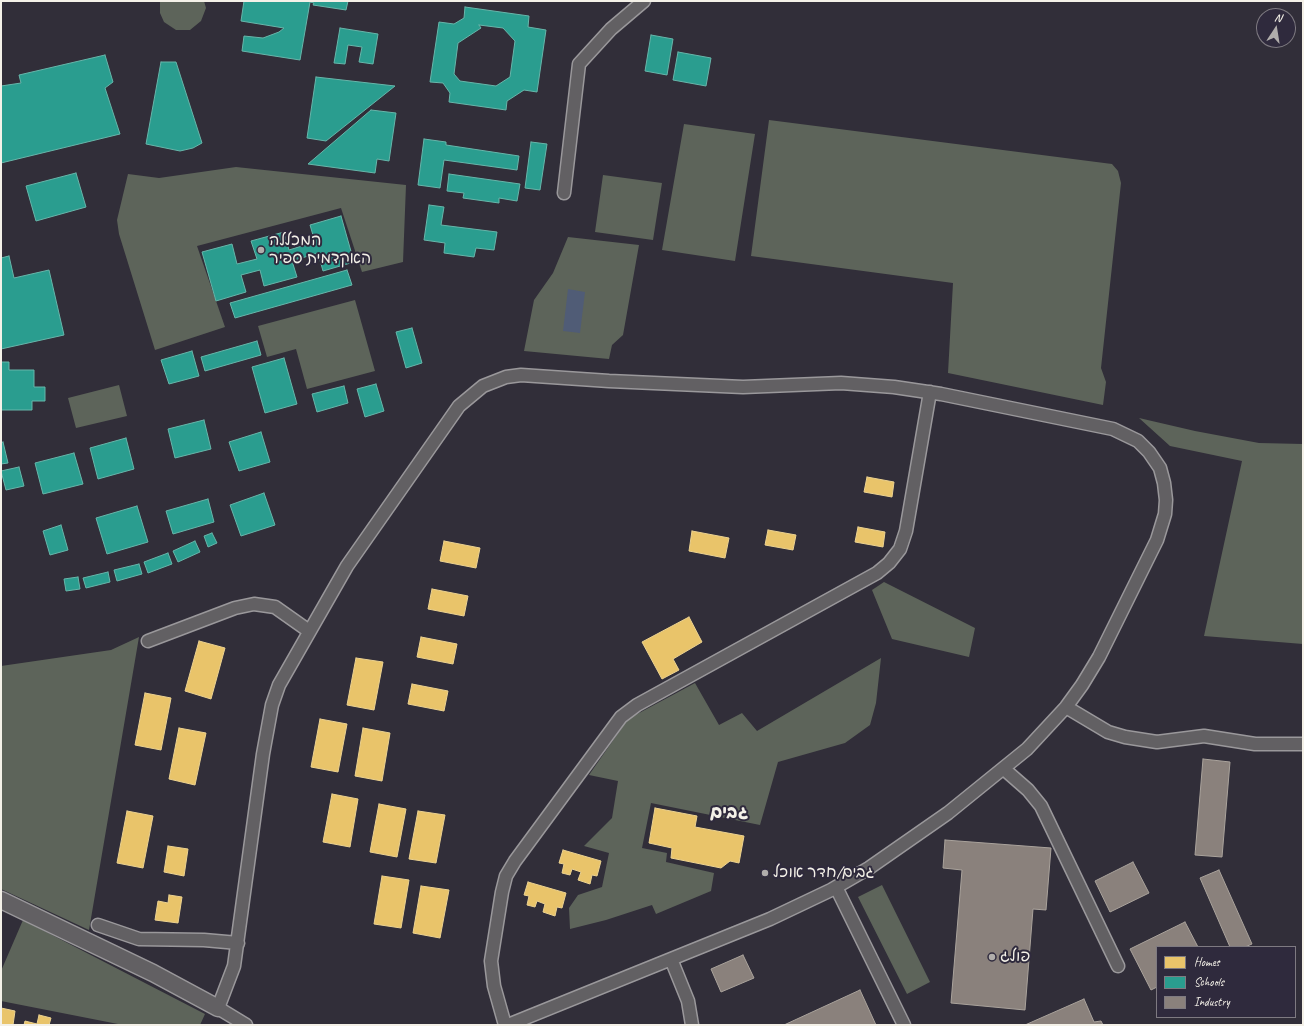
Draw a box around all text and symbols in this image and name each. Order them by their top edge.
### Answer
north arrow [1256,8,1296,48]
text: N [1273,10,1283,25]
place label: המכללה האקדמית ספיר [269,231,371,269]
marker: המכללה האקדמית ספיר [256,245,266,255]
district label: גבים [710,802,748,824]
place label: גבים/חדר אוכל [773,863,874,883]
marker: גבים/חדר אוכל [760,868,770,878]
legend [1156,946,1296,1018]
place label: פולג [1000,947,1030,967]
marker: פולג [987,952,997,962]
text: Homes [1194,954,1220,970]
text: Schools [1194,974,1224,990]
text: Industry [1194,994,1230,1010]

